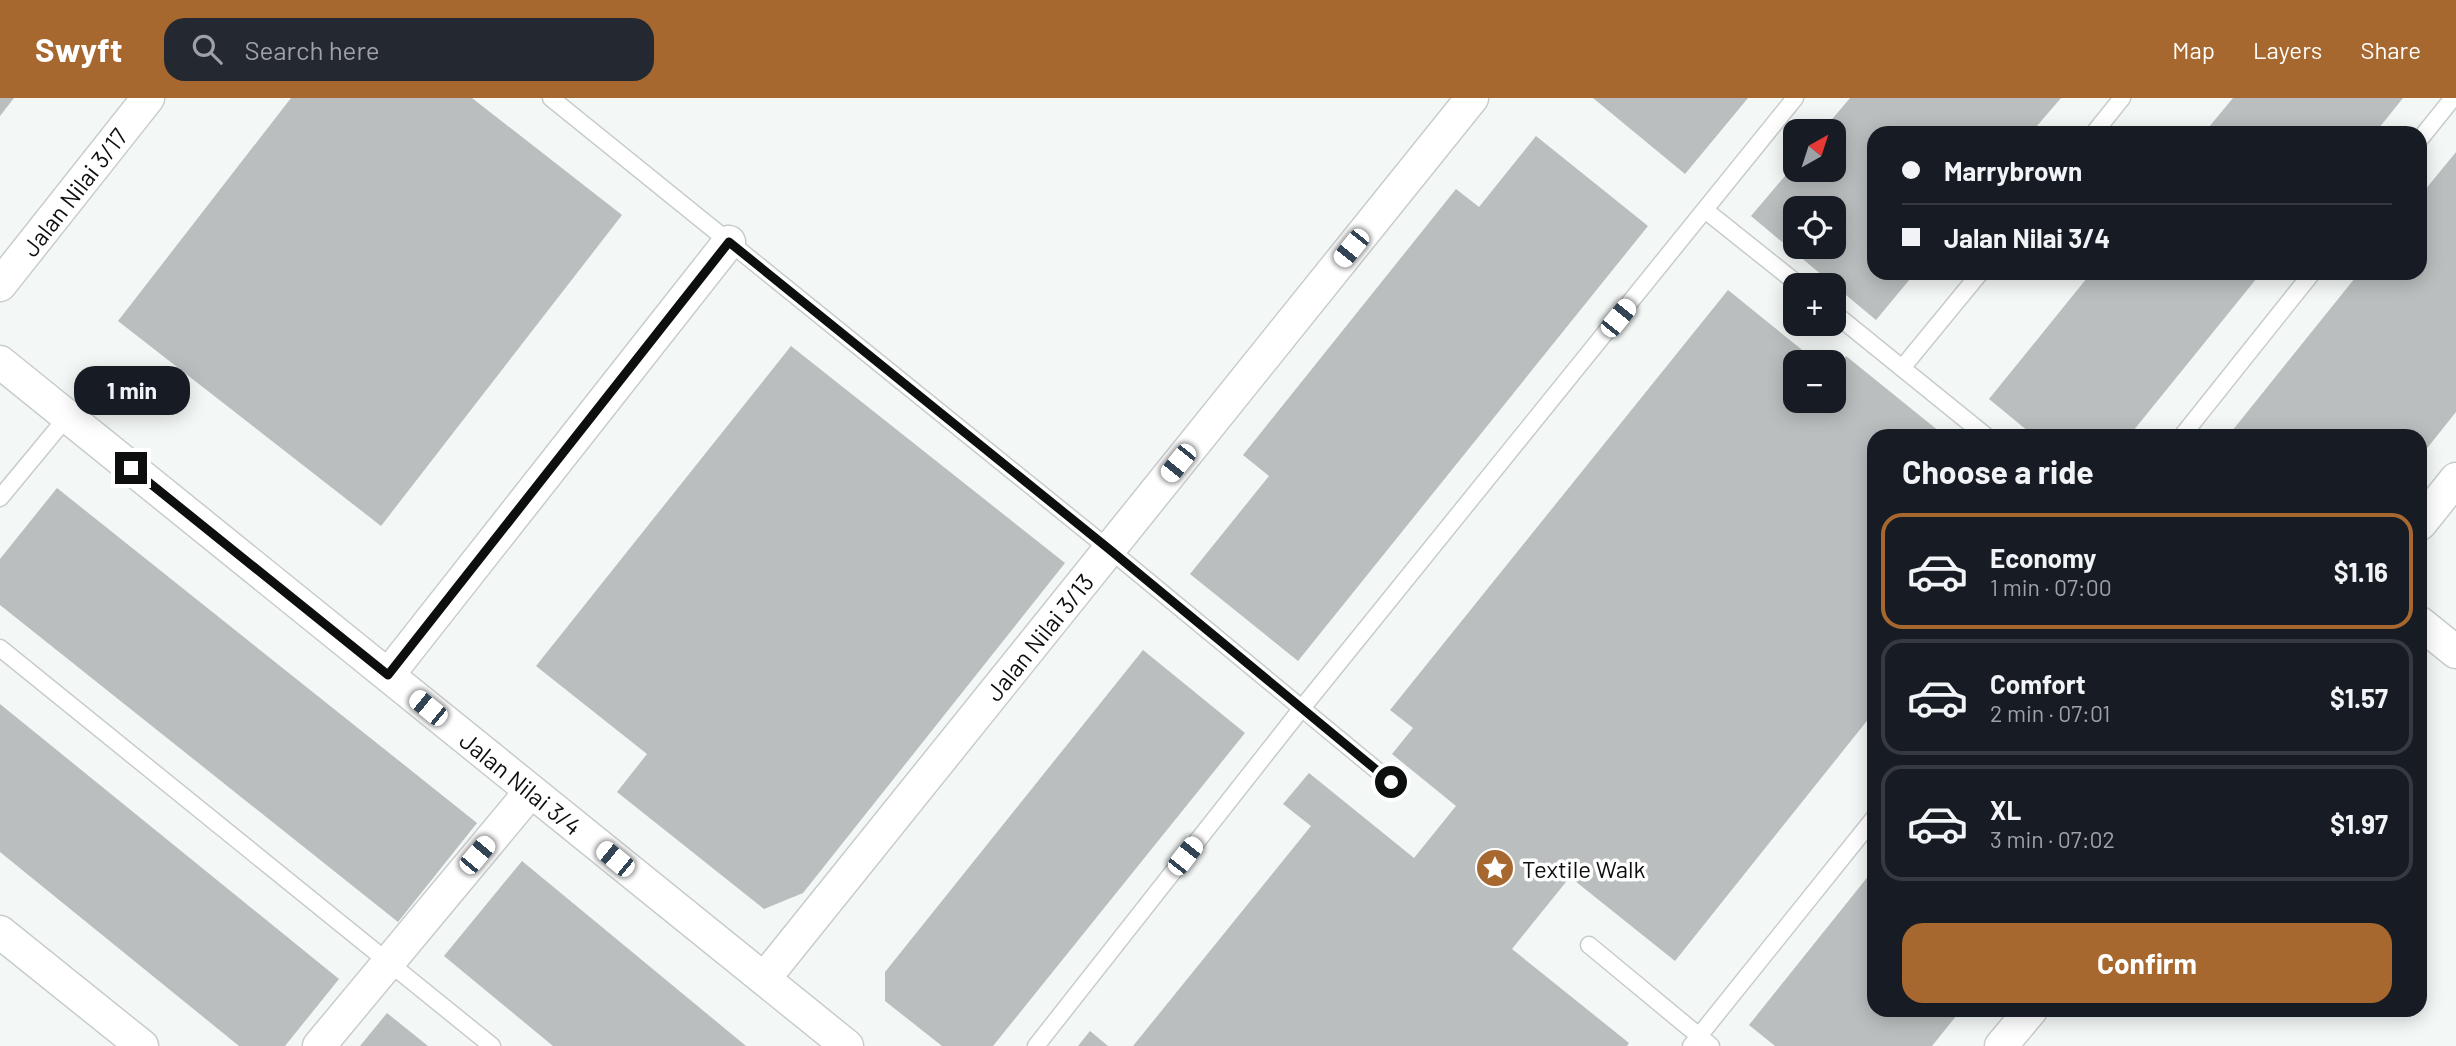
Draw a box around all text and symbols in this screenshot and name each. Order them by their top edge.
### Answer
search box [164,18,654,81]
text: Swyft [35,29,122,69]
icon: search [188,30,226,68]
text: Search here [244,34,380,65]
text: Map [2172,35,2215,64]
text: Layers [2253,35,2322,64]
text: Share [2360,35,2421,64]
north arrow [1783,119,1846,182]
map controls [1783,119,1846,413]
street label: Jalan Nilai 3/17 [15,122,133,262]
text: Marrybrown [1944,155,2082,186]
button: locate [1783,196,1846,259]
text: Jalan Nilai 3/4 [1944,222,2110,253]
car [1330,225,1373,271]
button: + [1783,273,1846,336]
car [1597,295,1640,341]
button: − [1783,350,1846,413]
callout: 1 min [73,366,189,416]
text: 1 min [107,376,157,404]
car [1157,440,1200,486]
route end [115,452,147,484]
text: Choose a ride [1902,452,2094,490]
icon: car [1906,540,1969,603]
text: Economy [1990,542,2096,573]
text: $1.16 [2334,556,2388,587]
street label: Jalan Nilai 3/13 [979,567,1099,707]
text: 1 min · 07:00 [1990,573,2112,601]
icon: car [1906,666,1969,729]
text: Comfort [1990,668,2086,699]
text: $1.57 [2330,682,2388,713]
car [406,687,451,729]
text: 2 min · 07:01 [1990,699,2110,727]
street label: Jalan Nilai 3/4 [454,725,588,841]
route start [1375,766,1407,798]
icon: car [1906,792,1969,855]
text: XL [1990,794,2021,825]
text: $1.97 [2330,808,2388,839]
text: 3 min · 07:02 [1990,825,2115,853]
car [456,832,499,878]
car [1164,833,1207,879]
car [593,838,638,880]
place icon: Textile Walk [1474,847,1516,889]
place label: Textile Walk [1522,854,1646,883]
button: Confirm [1902,923,2392,1003]

